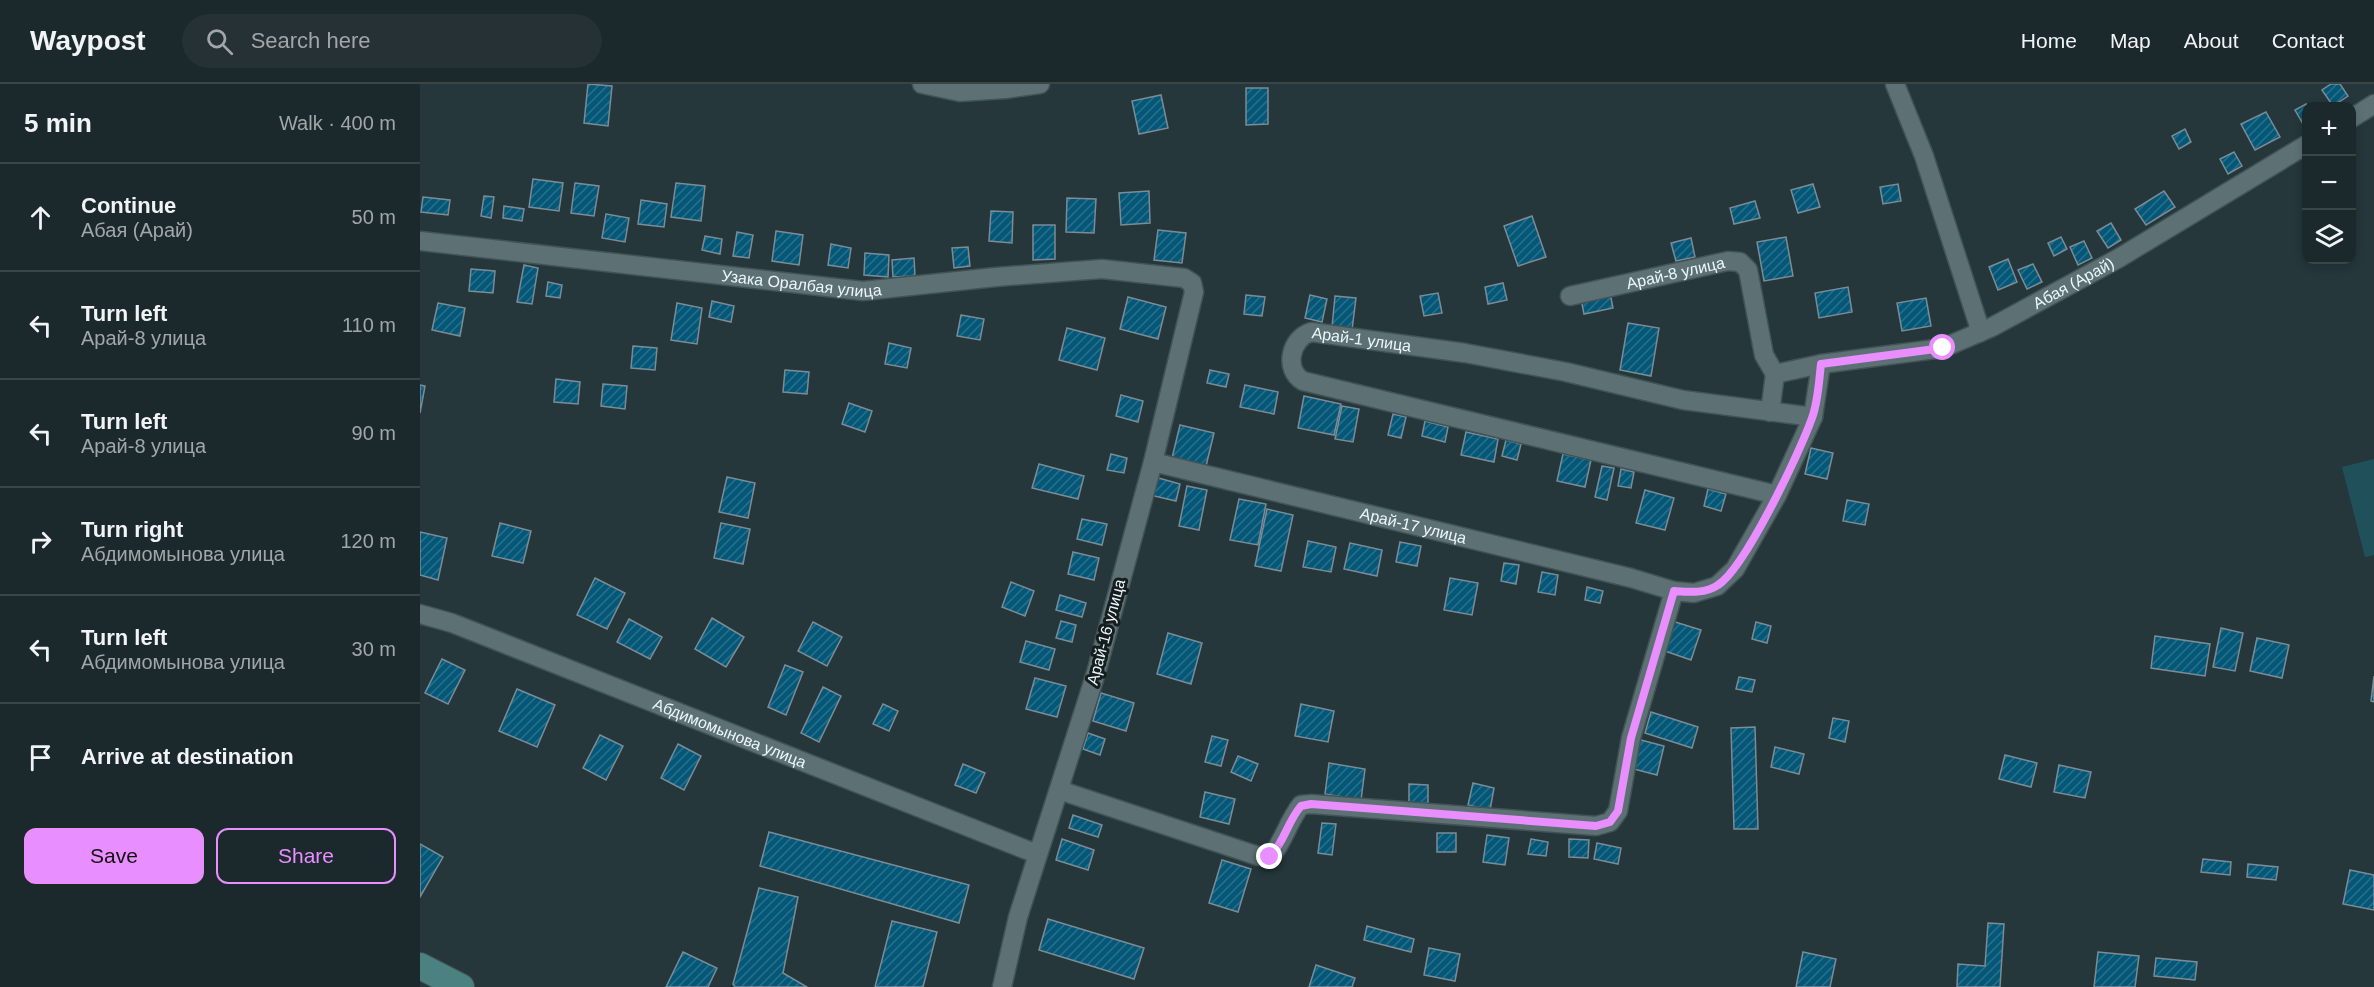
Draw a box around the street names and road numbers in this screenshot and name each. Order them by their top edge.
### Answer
street label: Арай-8 улица [1625,253,1726,292]
street label: Абая (Арай) [2030,254,2117,312]
street label: Узака Оралбая улица [721,267,882,299]
street label: Арай-1 улица [1311,324,1412,354]
street label: Арай-17 улица [1358,504,1469,546]
street label: Арай-16 улица [1084,577,1128,687]
street label: Абдимомынова улица [651,695,809,771]

